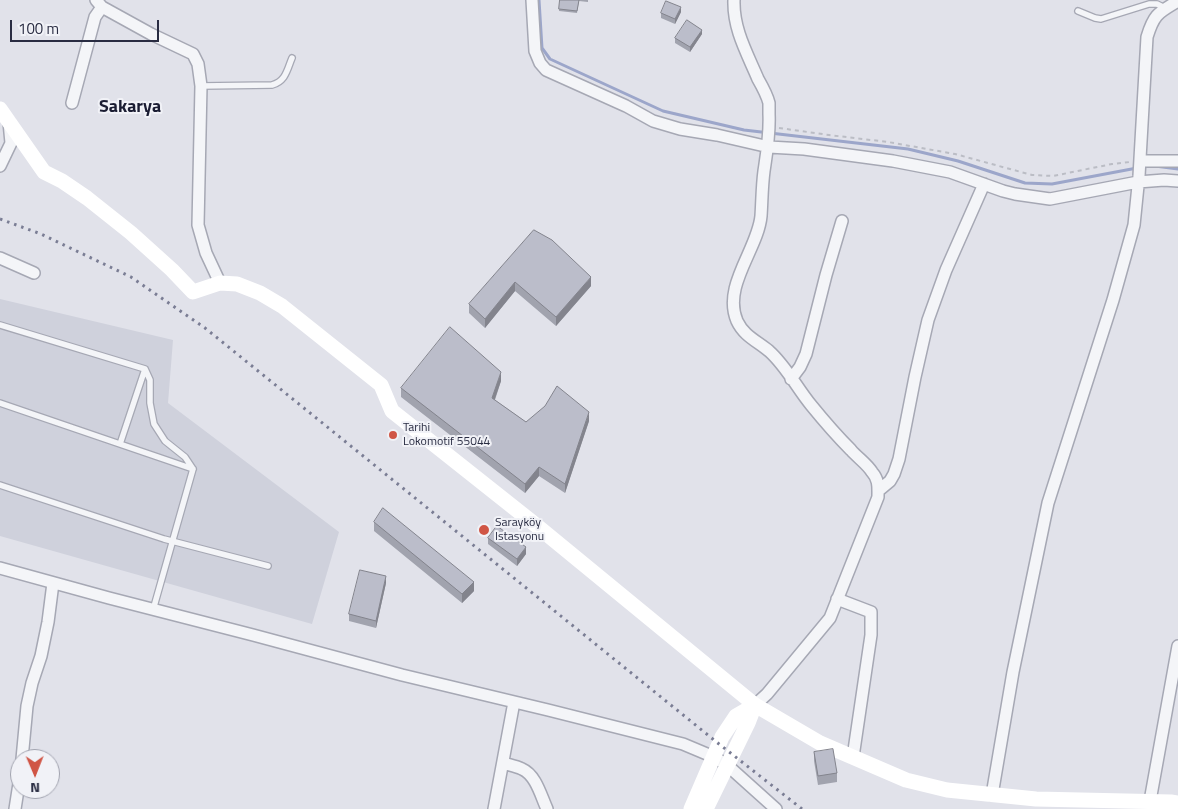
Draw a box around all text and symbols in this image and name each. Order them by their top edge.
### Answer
scale bar [12,10,161,42]
text: 100 m [18,17,59,40]
district label: Sakarya [99,97,161,119]
place label: Tarihi Lokomotif 55044 [403,421,490,449]
marker: Tarihi Lokomotif 55044 [387,429,399,441]
place label: Sarayköy Istasyonu [495,516,544,544]
marker: Sarayköy Istasyonu [477,523,491,537]
north arrow [10,749,60,799]
text: N [30,778,40,799]

